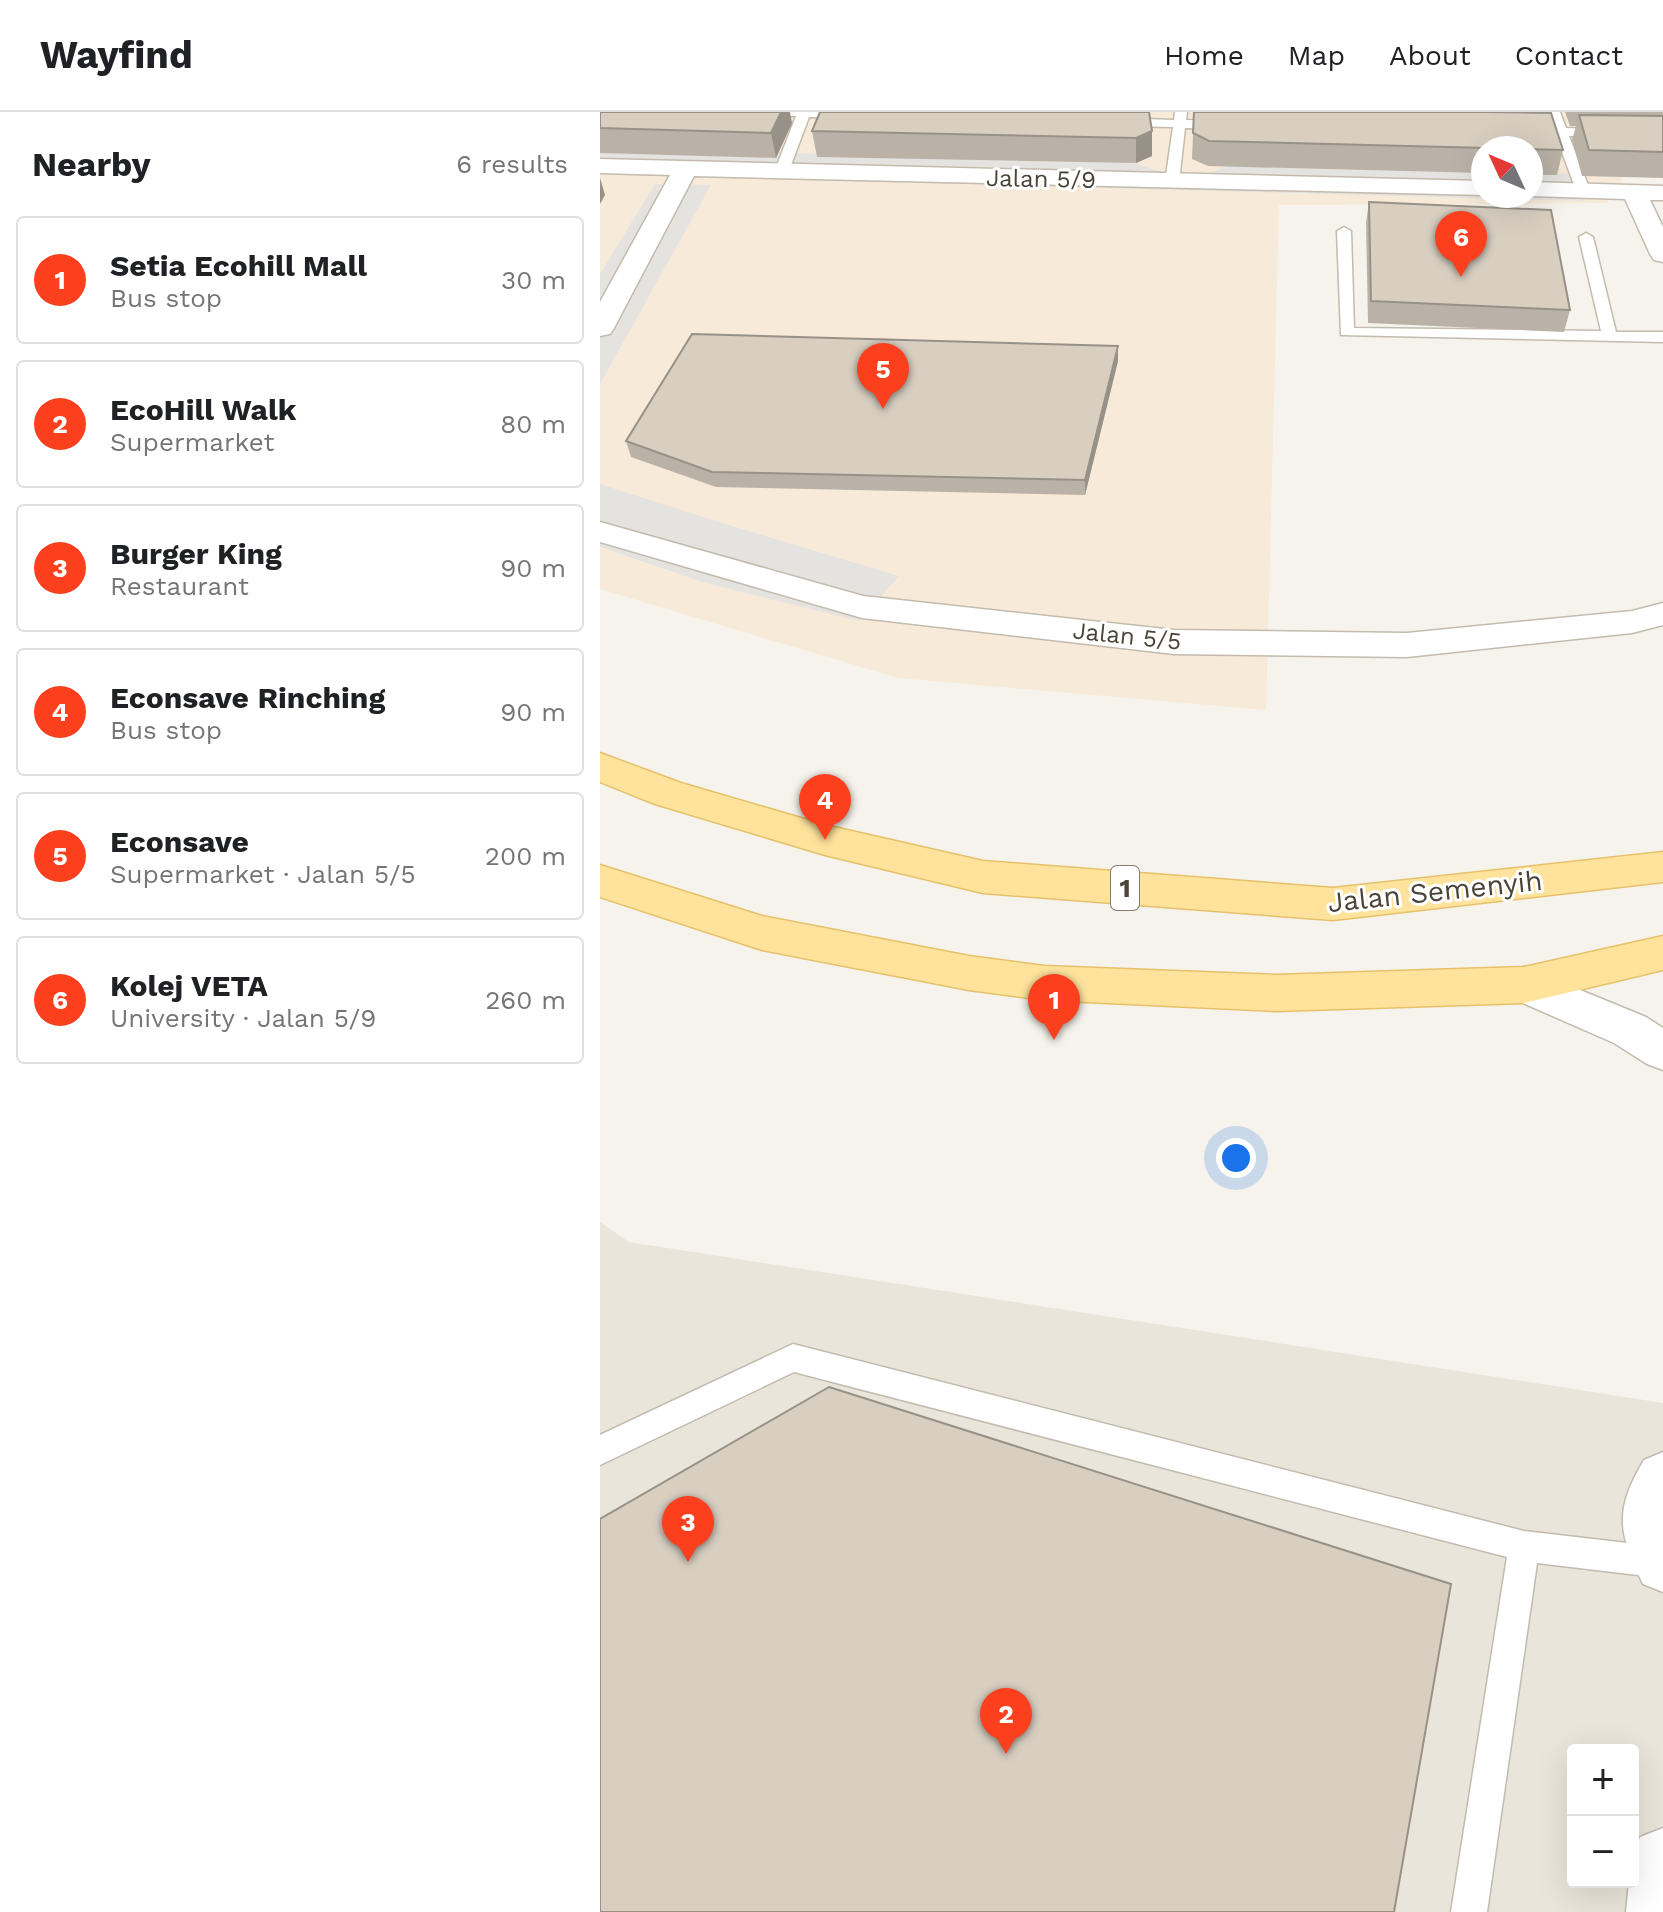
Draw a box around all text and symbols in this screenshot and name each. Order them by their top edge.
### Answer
text: Wayfind [40,33,193,77]
text: Home [1164,39,1244,72]
text: Map [1288,39,1345,72]
text: About [1389,39,1471,72]
text: Contact [1515,39,1623,72]
north arrow [1471,136,1543,208]
text: Nearby [32,144,151,184]
text: 6 results [456,149,568,179]
street label: Jalan 5/9 [986,164,1096,194]
pin: 6 [1435,211,1487,277]
text: Setia Ecohill Mall [110,248,367,283]
text: 1 [54,265,66,295]
text: 30 m [501,265,566,295]
text: Bus stop [110,283,222,313]
pin: 5 [857,343,909,409]
text: EcoHill Walk [110,392,296,427]
text: 2 [52,409,68,439]
text: 80 m [500,409,566,439]
text: Supermarket [110,427,274,457]
text: Burger King [110,536,282,571]
text: 3 [52,553,68,583]
text: 90 m [500,553,566,583]
text: Restaurant [110,571,249,601]
street label: Jalan 5/5 [1071,616,1183,656]
text: Econsave Rinching [110,680,385,715]
text: 4 [52,697,68,727]
text: 90 m [500,697,566,727]
text: Bus stop [110,715,222,745]
pin: 4 [799,774,851,840]
text: Econsave [110,824,249,859]
text: 5 [52,841,68,871]
text: 200 m [485,841,566,871]
text: Supermarket · Jalan 5/5 [110,859,416,889]
street label: Jalan Semenyih [1326,864,1544,919]
road number: 1 [1111,866,1139,910]
text: Kolej VETA [110,968,268,1003]
pin: 1 [1028,974,1080,1040]
text: 6 [52,985,68,1015]
text: 260 m [485,985,566,1015]
text: University · Jalan 5/9 [110,1003,376,1033]
your location [1216,1138,1256,1178]
pin: 3 [662,1496,714,1562]
pin: 2 [980,1688,1032,1754]
map controls [1567,1744,1639,1888]
button: + [1567,1744,1639,1816]
button: − [1567,1816,1639,1888]

